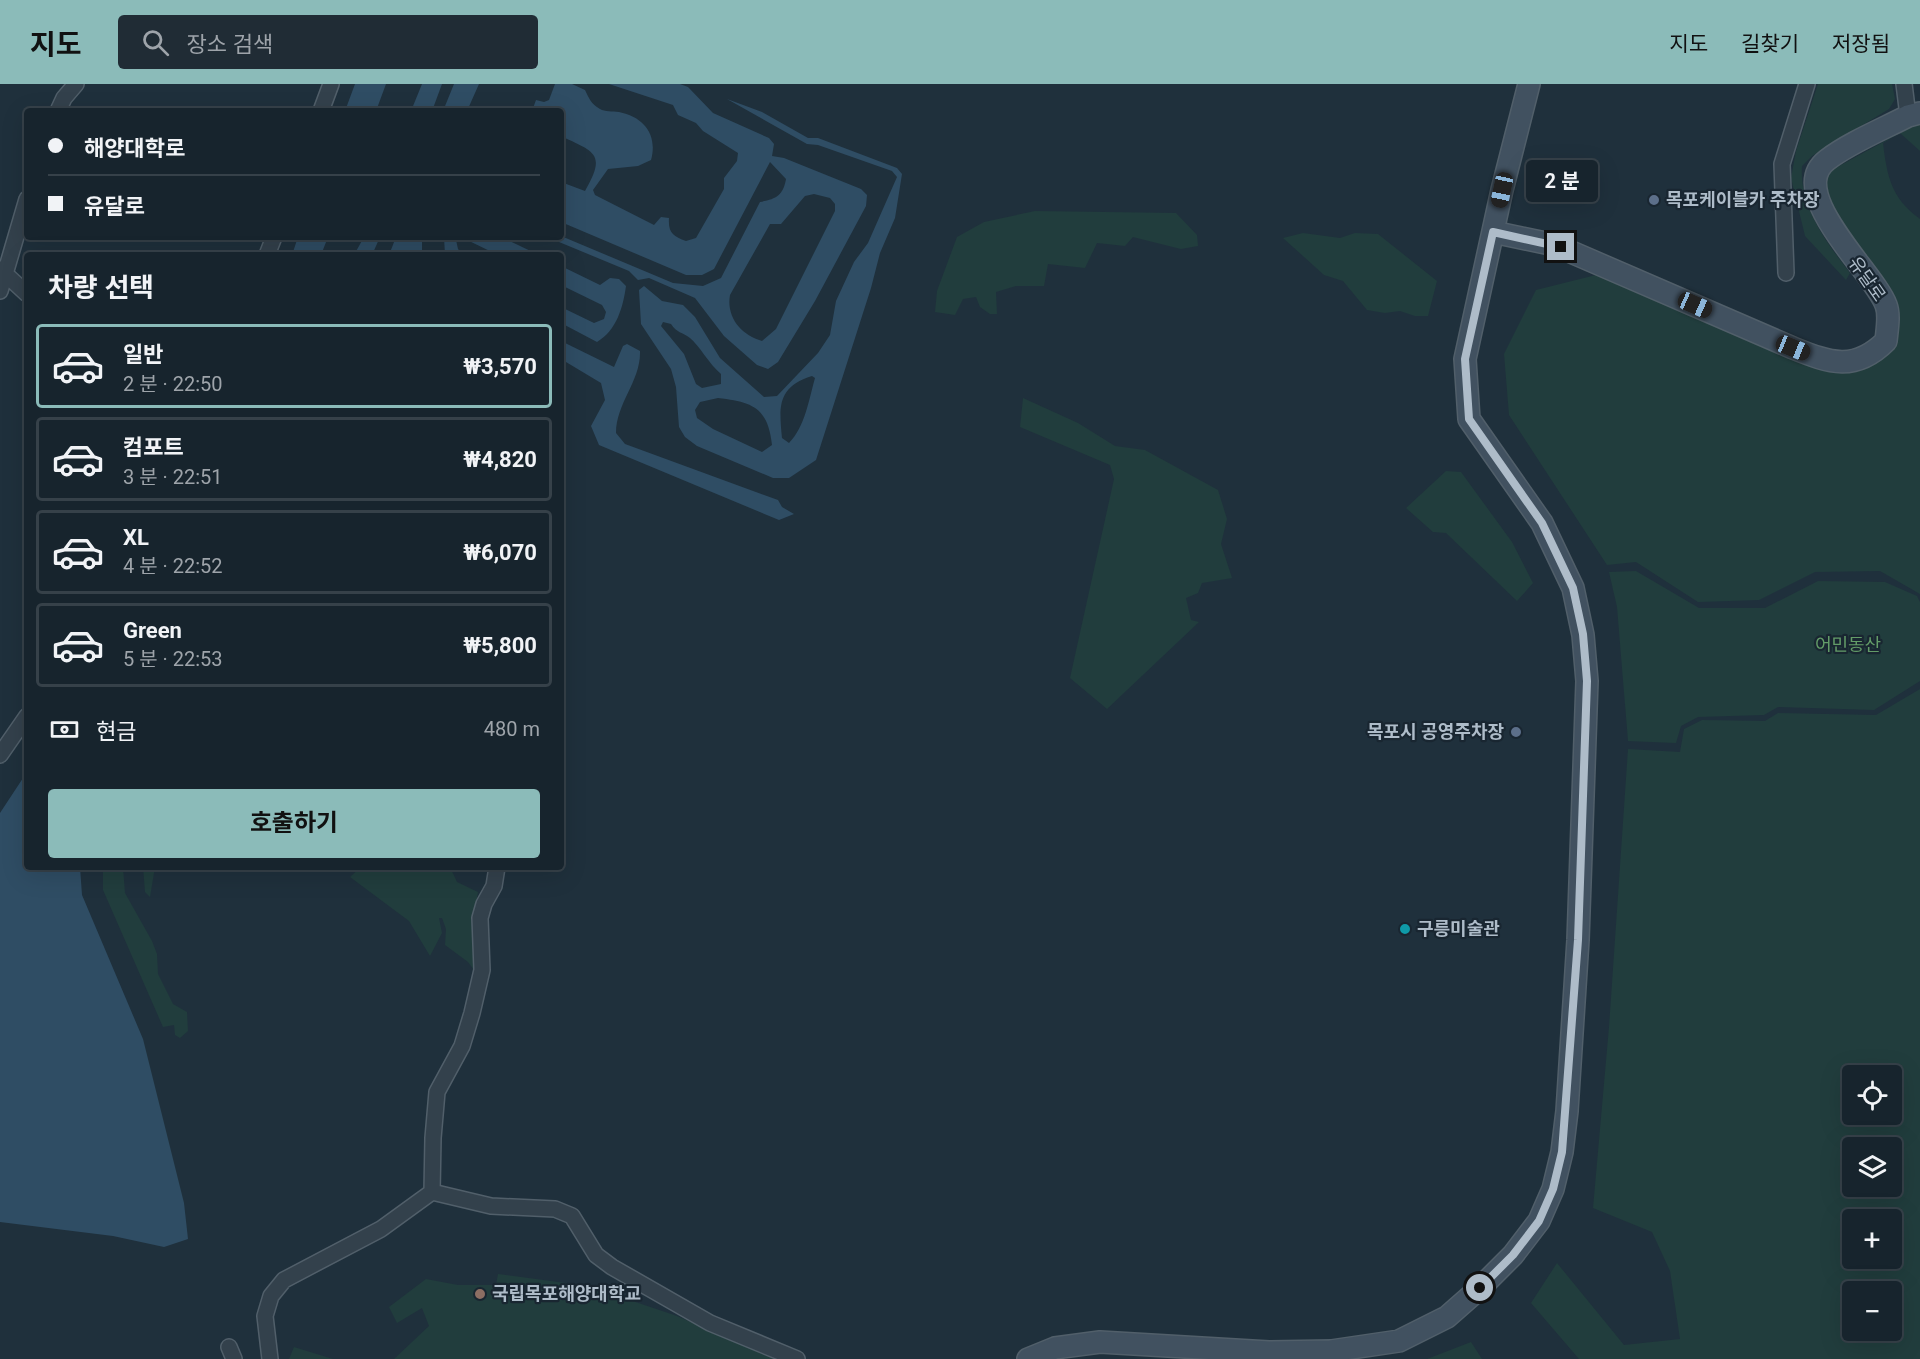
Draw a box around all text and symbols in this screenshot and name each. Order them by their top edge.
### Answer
search box [118,15,538,69]
icon: search [139,26,172,59]
text: 지도 [30,28,82,61]
text: 장소 검색 [187,32,273,57]
text: 지도 [1669,32,1708,56]
text: 길찾기 [1741,32,1799,56]
text: 저장됨 [1832,32,1890,56]
text: 해양대학로 [84,136,185,161]
callout: 2 분 [1525,160,1597,202]
text: 2 분 [1545,169,1579,193]
car [1489,171,1515,209]
place label: 목포케이블카 주차장 [1666,189,1820,210]
marker: 목포케이블카 주차장 [1647,193,1661,207]
text: 유달로 [84,194,145,219]
route end [1547,233,1574,260]
street label: 유달로 [1845,252,1890,305]
text: 차량 선택 [48,272,154,304]
car [1675,289,1715,321]
car [1773,333,1813,363]
icon: car [51,339,105,393]
text: 일반 [123,342,163,367]
text: ₩3,570 [463,354,537,379]
text: 2 분 · 22:50 [123,372,223,396]
icon: car [51,432,105,486]
text: 컴포트 [123,435,184,460]
text: ₩4,820 [463,447,537,472]
text: 3 분 · 22:51 [123,465,223,489]
icon: car [51,525,105,579]
text: XL [123,525,149,550]
text: ₩6,070 [463,540,537,565]
text: 4 분 · 22:52 [123,554,223,578]
icon: car [51,618,105,672]
text: Green [123,618,182,643]
text: ₩5,800 [463,633,537,658]
park label: 어민동산 [1815,634,1881,655]
text: 5 분 · 22:53 [123,647,223,671]
icon: cash [48,713,81,746]
text: 480 m [484,717,540,741]
text: 현금 [96,719,136,744]
place label: 목포시 공영주차장 [1367,721,1504,742]
marker: 목포시 공영주차장 [1509,725,1523,739]
button: 호출하기 [48,789,540,858]
place label: 구릉미술관 [1417,918,1500,939]
marker: 구릉미술관 [1398,922,1412,936]
map controls [1842,1065,1902,1341]
button: locate [1842,1065,1902,1125]
button: layers [1842,1137,1902,1197]
button: + [1842,1209,1902,1269]
route start [1466,1274,1493,1301]
button: − [1842,1281,1902,1341]
place label: 국립목포해양대학교 [492,1283,641,1304]
marker: 국립목포해양대학교 [473,1287,487,1301]

